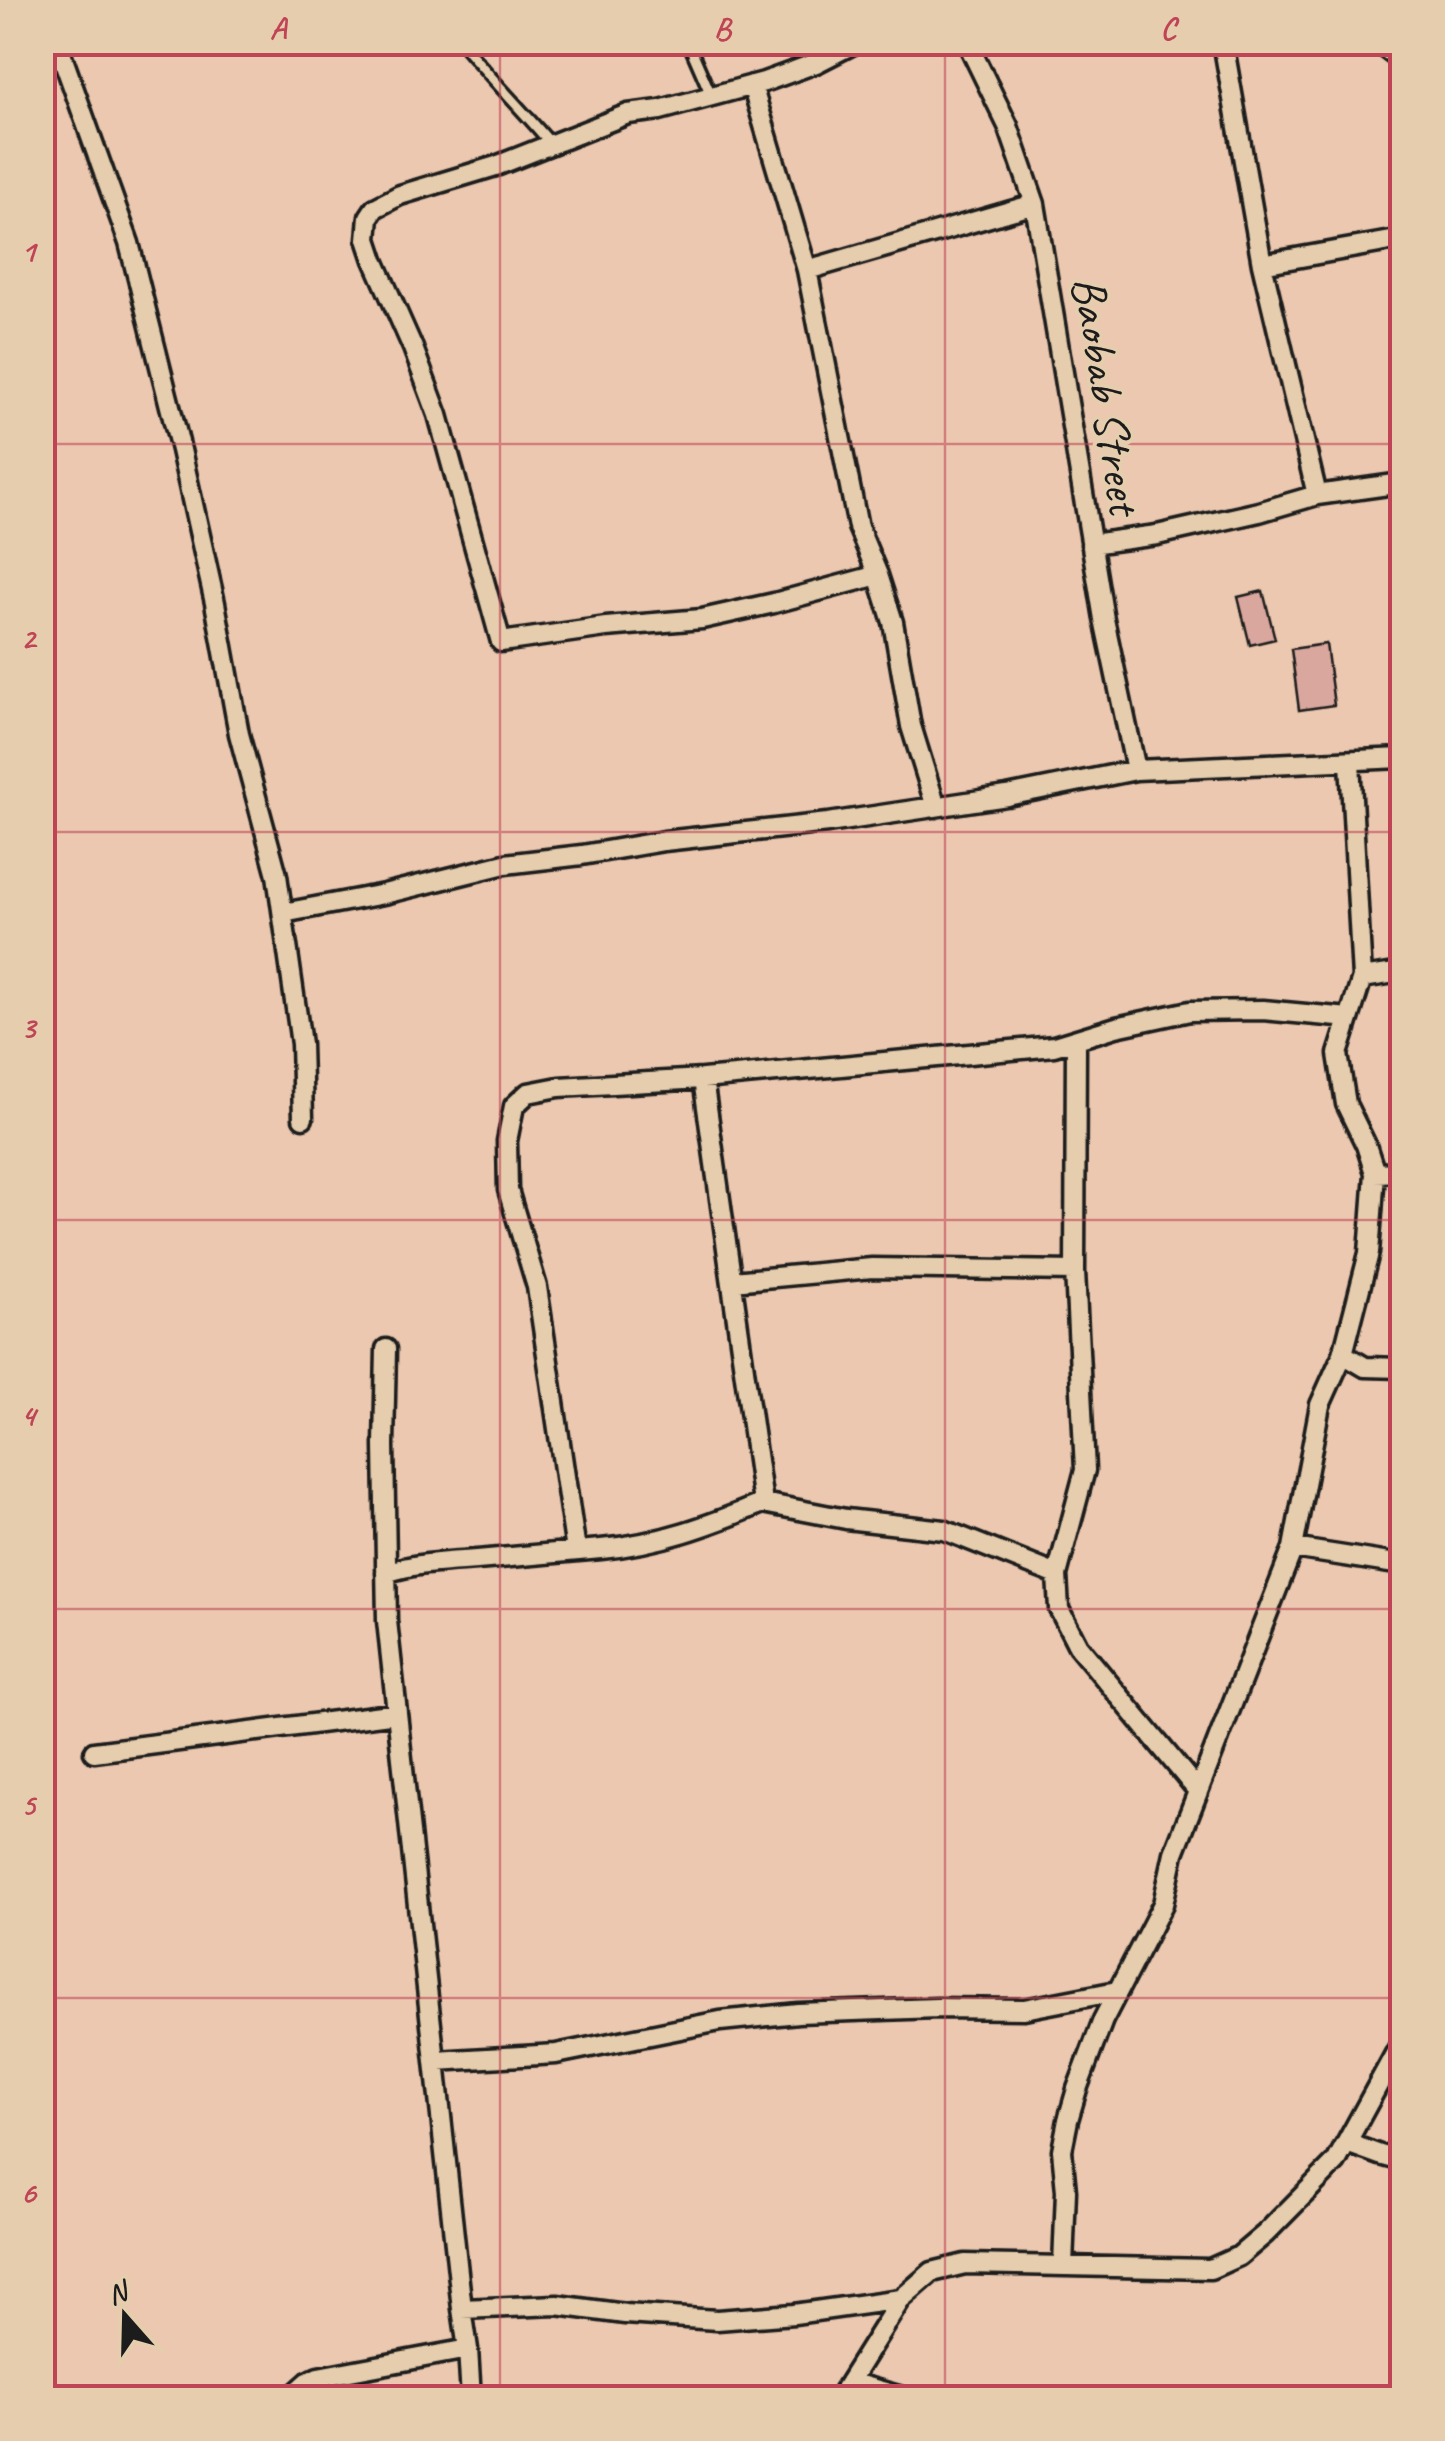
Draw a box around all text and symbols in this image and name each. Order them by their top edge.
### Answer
text: A [270,8,289,49]
text: B [714,8,733,49]
text: C [1160,8,1180,49]
text: 1 [21,230,39,271]
street label: Baobab Street [1059,272,1156,522]
text: 2 [21,618,38,659]
text: 3 [21,1007,38,1048]
text: 4 [21,1395,39,1436]
text: 5 [21,1784,38,1825]
text: 6 [20,2172,37,2213]
north arrow [75,2266,175,2366]
text: N [102,2272,135,2312]

